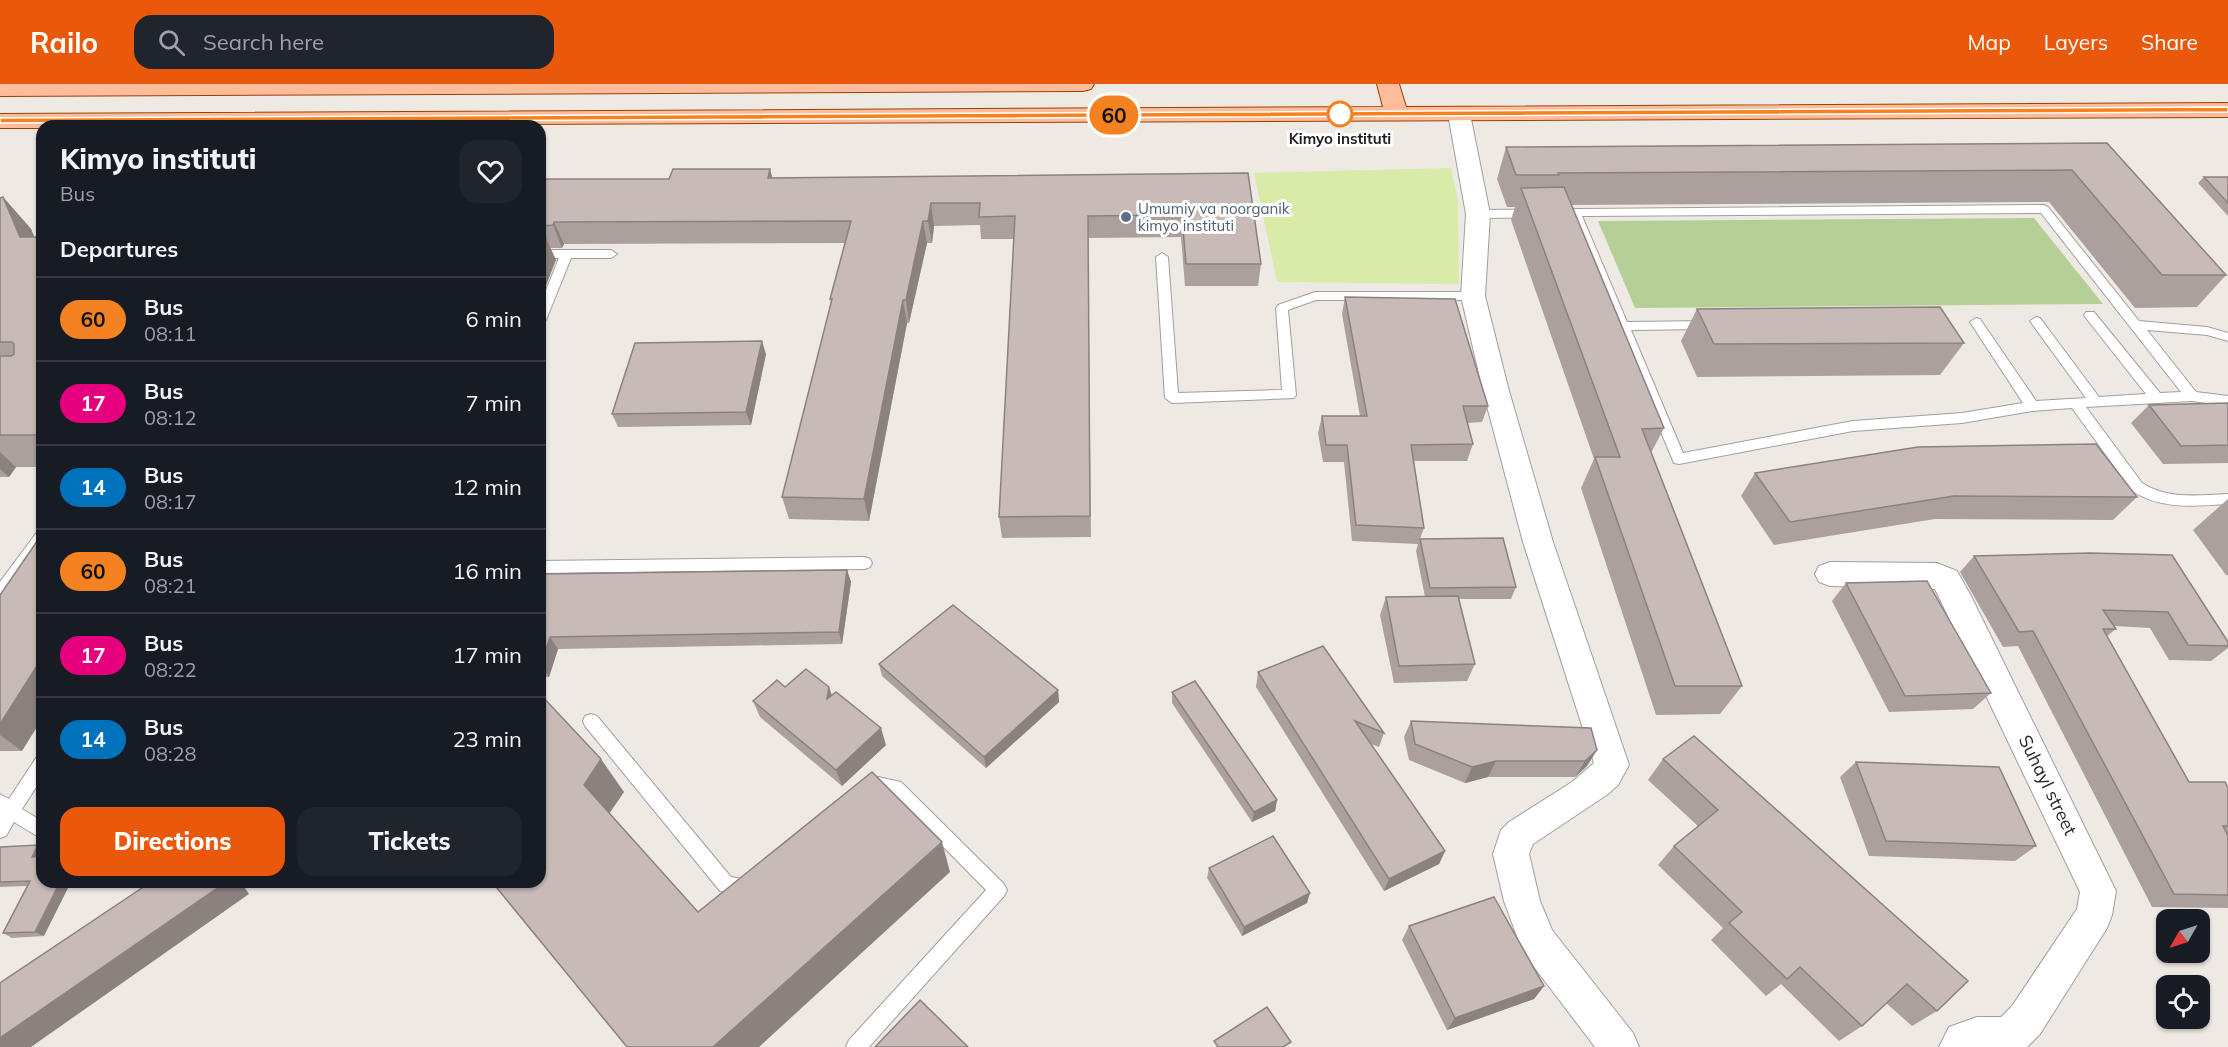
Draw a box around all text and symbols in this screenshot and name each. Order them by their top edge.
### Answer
search box [134,15,554,69]
text: Railo [30,25,98,60]
icon: search [155,26,188,59]
text: Search here [203,28,324,56]
text: Map [1968,29,2011,55]
text: Layers [2044,29,2108,55]
text: Share [2141,29,2198,55]
line badge: 60 [1087,96,1141,135]
marker: Kimyo instituti [1327,101,1353,127]
text: 60 [1101,102,1127,128]
place label: Kimyo instituti [1289,129,1391,148]
button: heart [459,140,522,203]
text: Kimyo instituti [60,141,257,176]
text: Bus [60,181,95,206]
place label: Umumiy va noorganik kimyo instituti [1138,199,1290,235]
marker: Umumiy va noorganik kimyo instituti [1119,210,1133,224]
text: Departures [60,235,178,263]
text: Bus [144,293,183,321]
text: 6 min [466,305,522,333]
text: 60 [80,306,106,332]
text: 08:11 [144,321,197,346]
text: Bus [144,377,183,405]
text: 7 min [466,389,522,417]
text: 17 [80,390,106,416]
text: 08:12 [144,405,197,430]
text: Bus [144,461,183,489]
text: 12 min [452,473,522,501]
text: 14 [80,474,106,500]
text: 08:17 [144,489,197,514]
text: Bus [144,545,183,573]
text: 16 min [452,557,522,585]
text: 60 [80,558,106,584]
text: 08:21 [144,573,197,598]
text: Bus [144,629,183,657]
text: 17 min [452,641,522,669]
text: 17 [80,642,106,668]
text: 08:22 [144,657,197,682]
text: Bus [144,713,183,741]
text: 23 min [452,725,522,753]
text: 14 [80,726,106,752]
street label: Suhayl street [2014,731,2082,839]
text: 08:28 [144,741,197,766]
button: Directions [60,807,285,876]
button: Tickets [297,807,522,876]
north arrow [2156,909,2210,963]
map controls [2156,909,2210,1029]
button: locate [2156,975,2210,1029]

